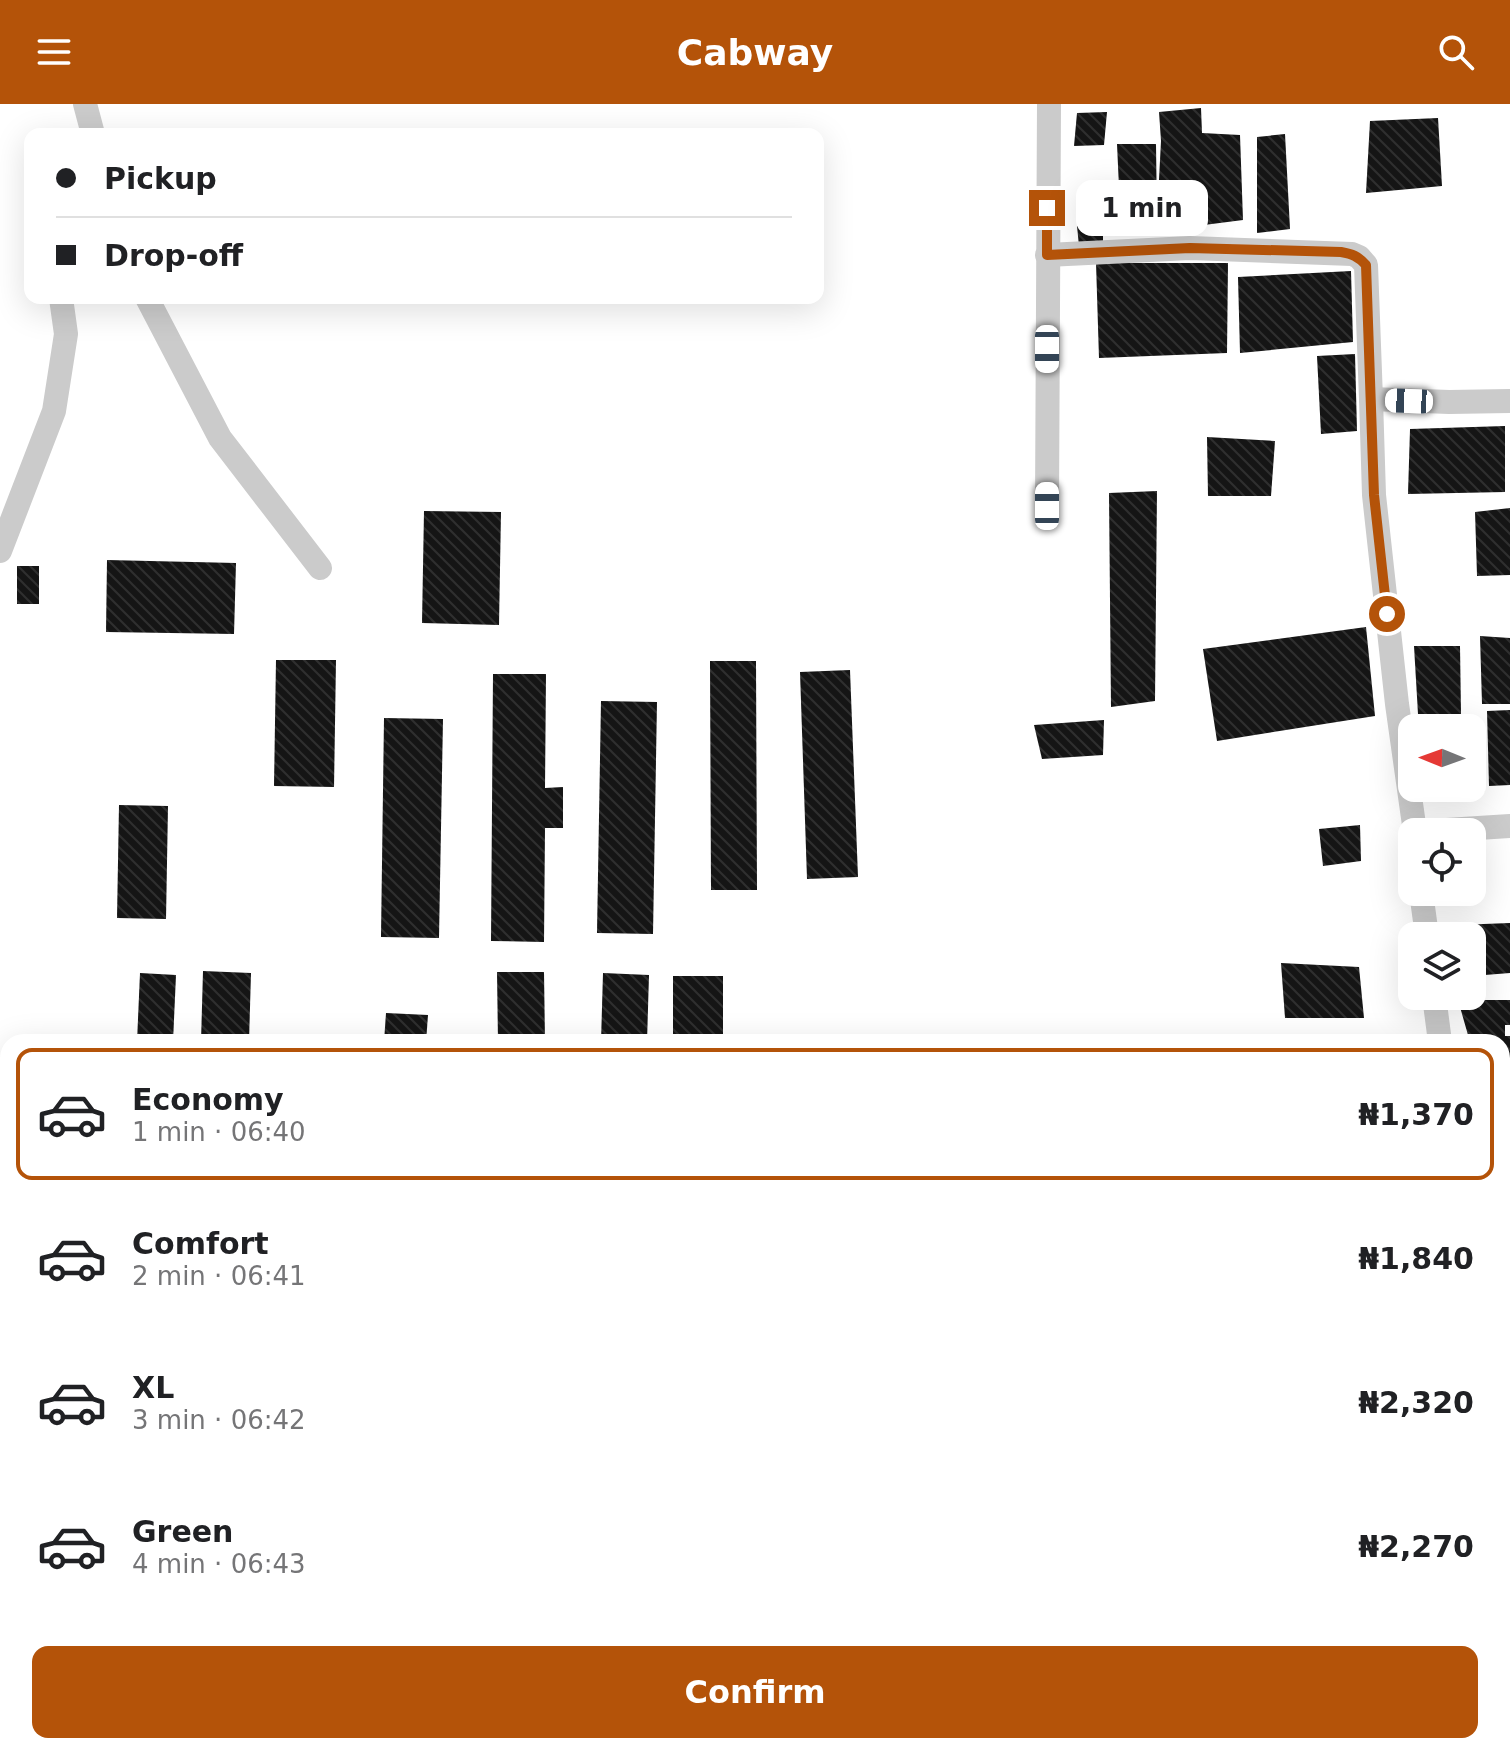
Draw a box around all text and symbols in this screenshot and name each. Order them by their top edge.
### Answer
icon: menu [32,30,76,74]
icon: search [1434,30,1478,74]
text: Cabway [677,32,833,73]
text: Pickup [104,161,217,196]
callout: 1 min [1075,180,1207,236]
route end [1029,190,1065,226]
text: 1 min [1101,193,1183,223]
text: Drop-off [104,238,243,273]
car [1035,325,1059,373]
car [1385,388,1433,414]
car [1035,482,1059,530]
route start [1369,596,1405,632]
north arrow [1398,714,1486,802]
map controls [1398,714,1486,1010]
button: locate [1398,818,1486,906]
button: layers [1398,922,1486,1010]
icon: car [36,1078,108,1150]
text: Economy [132,1082,284,1117]
text: ₦1,370 [1358,1097,1474,1132]
text: 1 min · 06:40 [132,1117,306,1147]
icon: car [36,1222,108,1294]
text: Comfort [132,1226,269,1261]
text: ₦1,840 [1358,1241,1474,1276]
text: 2 min · 06:41 [132,1261,306,1291]
icon: car [36,1366,108,1438]
text: XL [132,1370,174,1405]
text: ₦2,320 [1358,1385,1474,1420]
text: 3 min · 06:42 [132,1405,306,1435]
icon: car [36,1510,108,1582]
text: Green [132,1514,233,1549]
text: ₦2,270 [1358,1529,1474,1564]
text: 4 min · 06:43 [132,1549,306,1579]
button: Confirm [32,1646,1478,1738]

